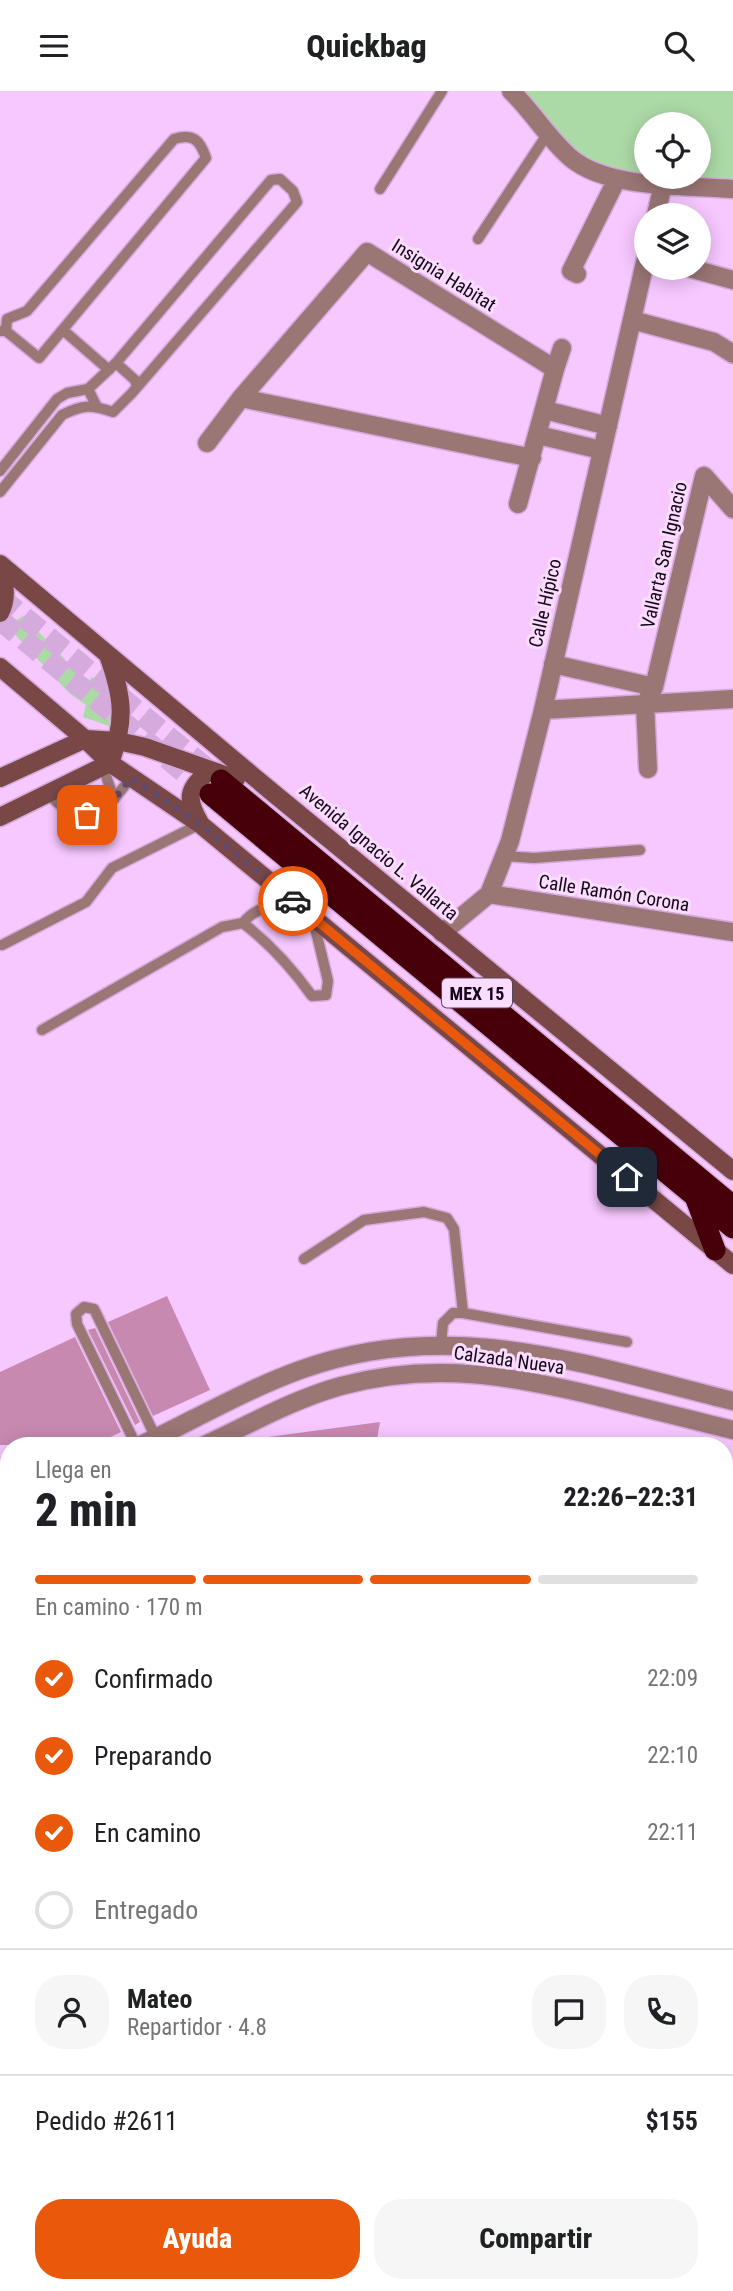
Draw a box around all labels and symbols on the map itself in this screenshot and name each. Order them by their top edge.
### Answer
street label: Insignia Habitat [388,234,500,316]
street label: Vallarta San Ignacio [636,479,692,631]
street label: Calle Hípico [524,556,566,650]
street label: Avenida Ignacio L. Vallarta [295,779,463,925]
pin [57,785,117,845]
courier [258,866,328,936]
street label: Calle Ramón Corona [537,870,691,916]
road number: MEX 15 [442,979,512,1008]
pin [597,1147,657,1207]
street label: Calzada Nueva [452,1341,566,1379]

